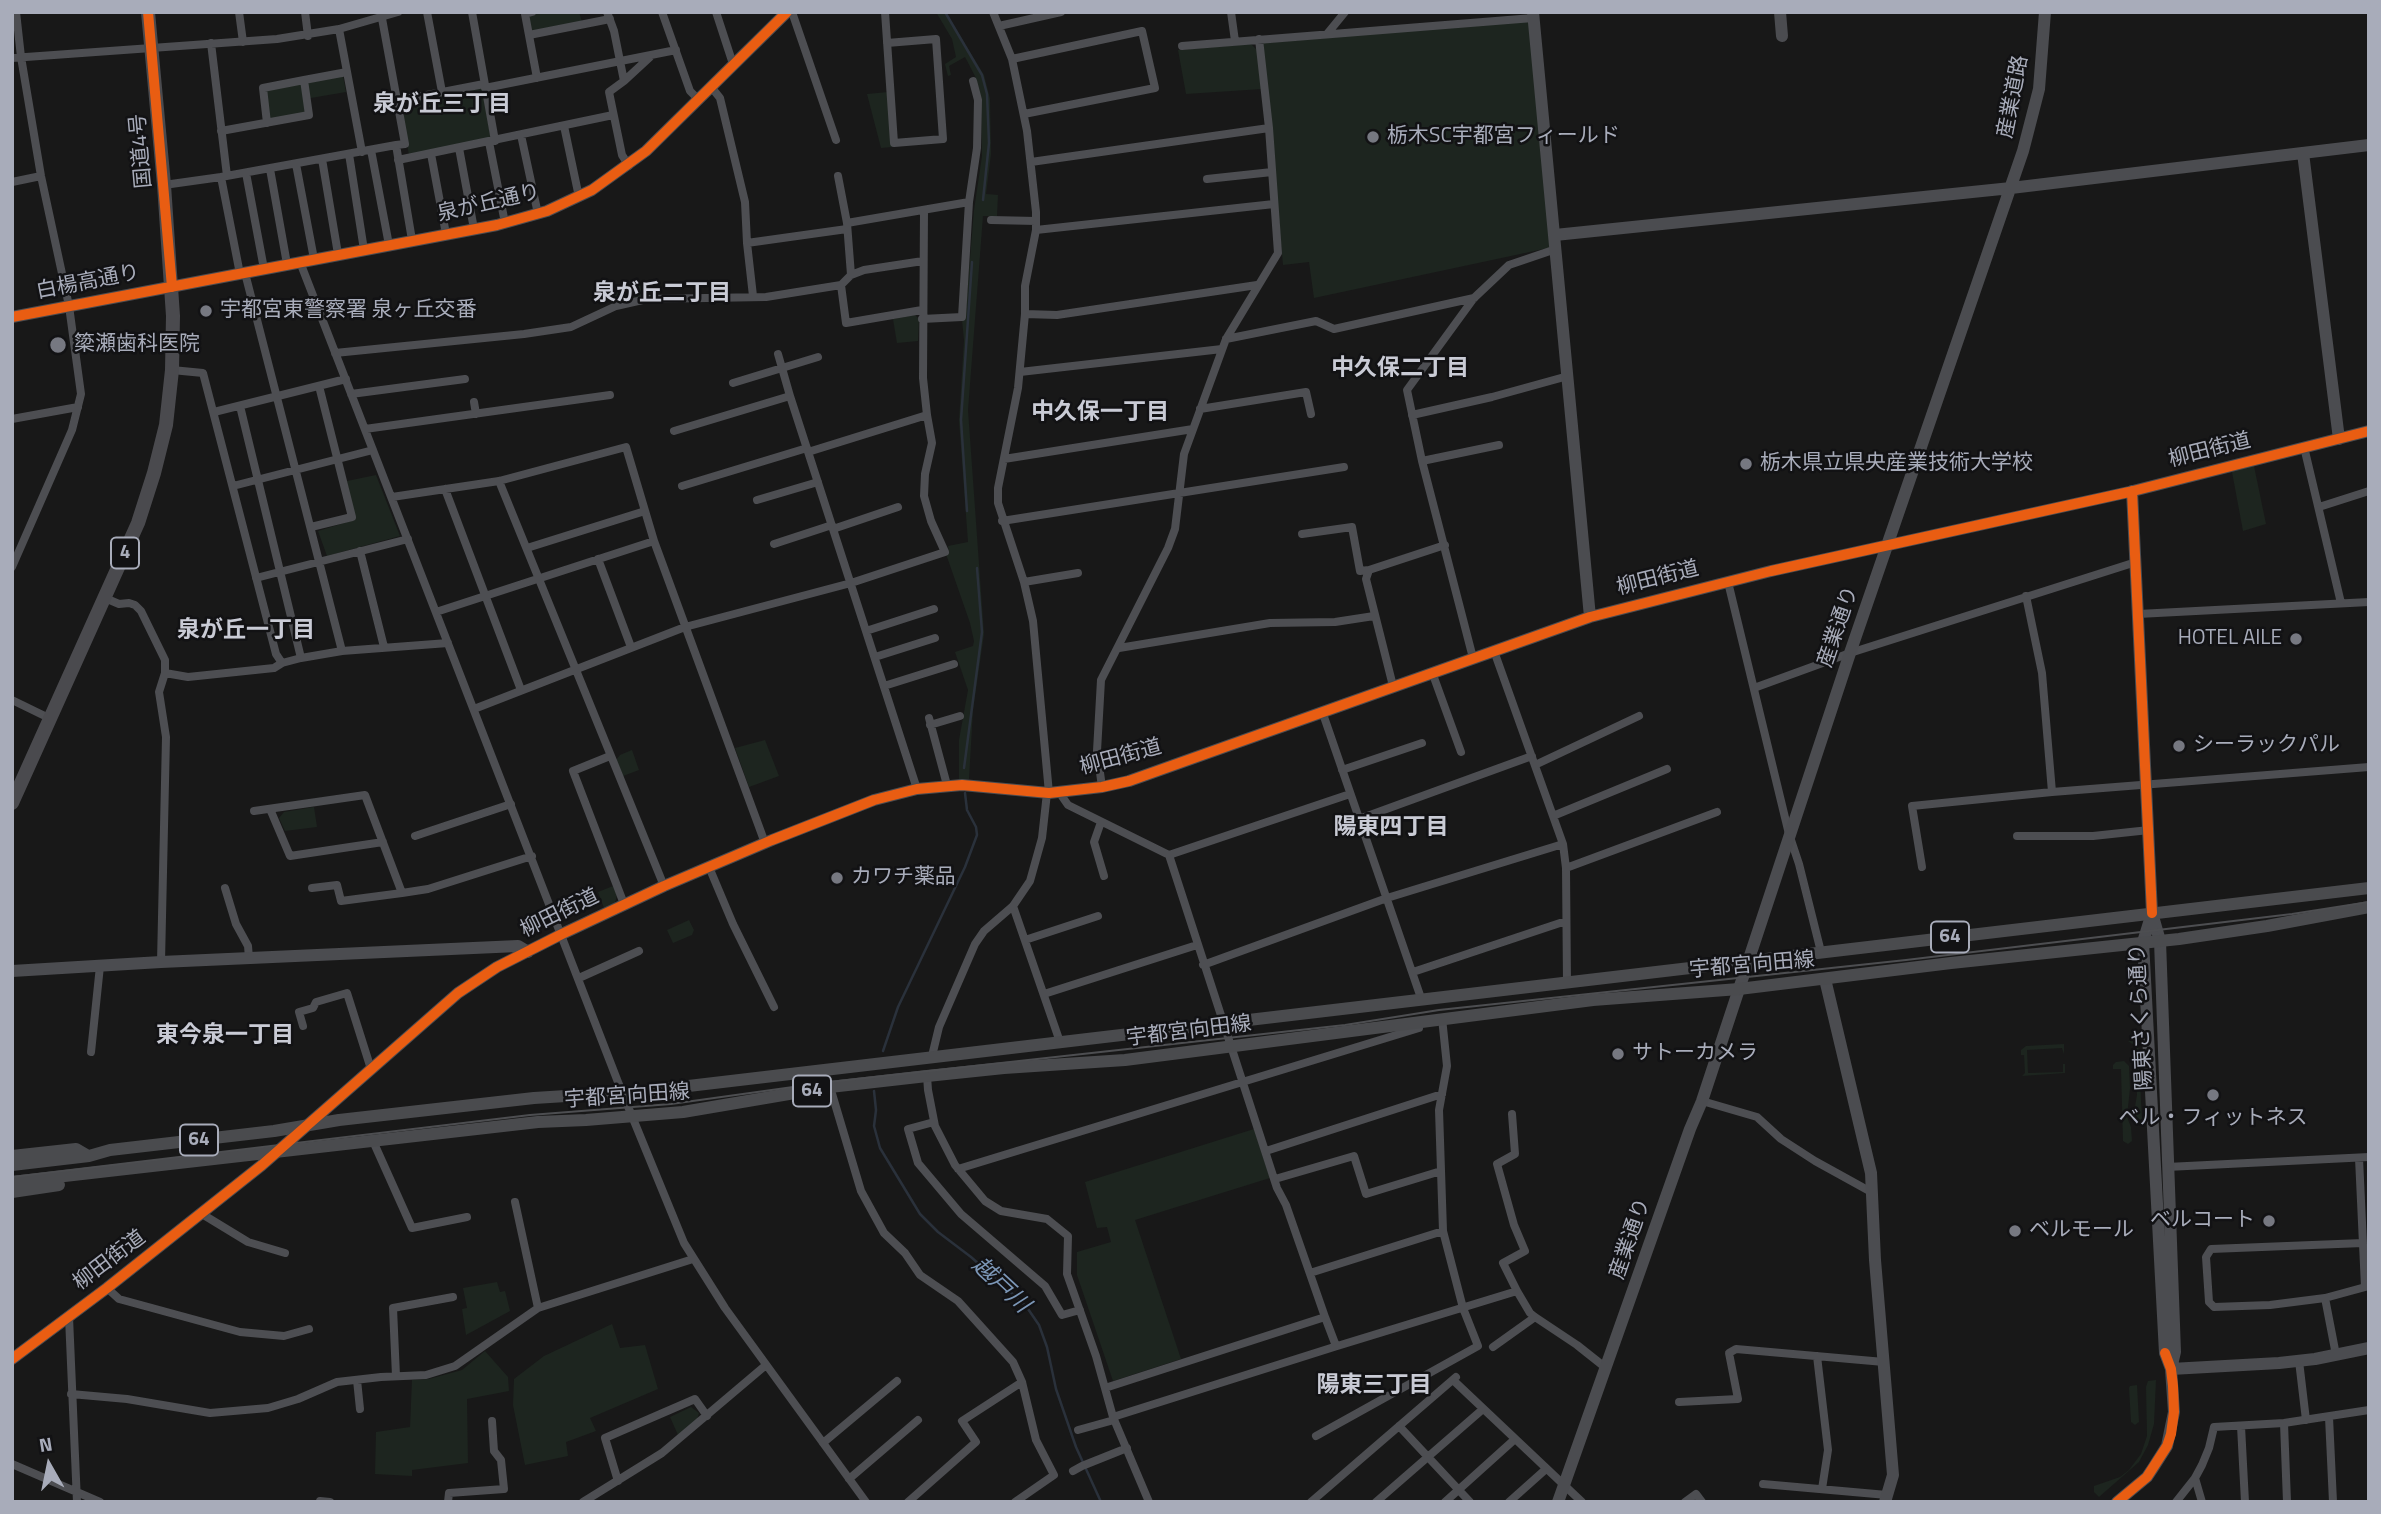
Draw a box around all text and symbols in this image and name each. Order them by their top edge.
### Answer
street label: 産業道路 [1994,53,2034,141]
district label: 泉が丘三丁目 [373,91,511,119]
street label: 国道4号 [126,113,158,189]
place label: 栃木SC宇都宮フィールド [1387,124,1620,150]
marker: 栃木SC宇都宮フィールド [1365,129,1381,145]
street label: 泉が丘通り [435,180,543,228]
street label: 白楊高通り [34,261,142,305]
district label: 泉が丘二丁目 [593,280,731,308]
place label: 宇都宮東警察署 泉ヶ丘交番 [220,298,477,324]
marker: 宇都宮東警察署 泉ヶ丘交番 [198,303,214,319]
place label: 簗瀬歯科医院 [74,332,200,358]
marker: 簗瀬歯科医院 [48,335,68,355]
district label: 中久保二丁目 [1331,355,1469,383]
district label: 中久保一丁目 [1031,399,1169,427]
street label: 柳田街道 [2166,429,2254,473]
place label: 栃木県立県央産業技術大学校 [1760,451,2033,477]
marker: 栃木県立県央産業技術大学校 [1738,456,1754,472]
road number: 4 [111,538,139,568]
street label: 柳田街道 [1614,557,1702,601]
street label: 産業通り [1813,583,1865,671]
district label: 泉が丘一丁目 [177,617,315,645]
place label: HOTEL AILE [2178,626,2282,652]
marker: HOTEL AILE [2288,631,2304,647]
place label: シーラックパル [2193,733,2340,759]
street label: 柳田街道 [1077,735,1165,781]
marker: シーラックパル [2171,738,2187,754]
district label: 陽東四丁目 [1334,814,1448,842]
place label: カワチ薬品 [851,865,956,891]
marker: カワチ薬品 [829,870,845,886]
street label: 柳田街道 [517,884,603,944]
road number: 64 [1931,922,1969,953]
street label: 陽東さくら通り [2126,943,2158,1091]
street label: 宇都宮向田線 [1688,948,1816,984]
street label: 宇都宮向田線 [1125,1012,1253,1052]
district label: 東今泉一丁目 [156,1022,294,1050]
place label: サトーカメラ [1632,1041,1758,1067]
marker: サトーカメラ [1610,1046,1626,1062]
road number: 64 [793,1076,831,1106]
street label: 宇都宮向田線 [563,1080,691,1114]
marker: ベル・フィットネス [2205,1087,2221,1103]
place label: ベル・フィットネス [2119,1106,2307,1132]
road number: 64 [180,1124,218,1156]
street label: 産業通り [1605,1195,1657,1283]
place label: ベルコート [2150,1208,2255,1234]
marker: ベルコート [2261,1213,2277,1229]
place label: ベルモール [2029,1218,2134,1244]
marker: ベルモール [2007,1223,2023,1239]
street label: 柳田街道 [69,1226,151,1296]
water label: 越戸川 [965,1252,1035,1320]
district label: 陽東三丁目 [1317,1372,1431,1400]
text: N [37,1428,54,1459]
north arrow [14,1430,84,1500]

